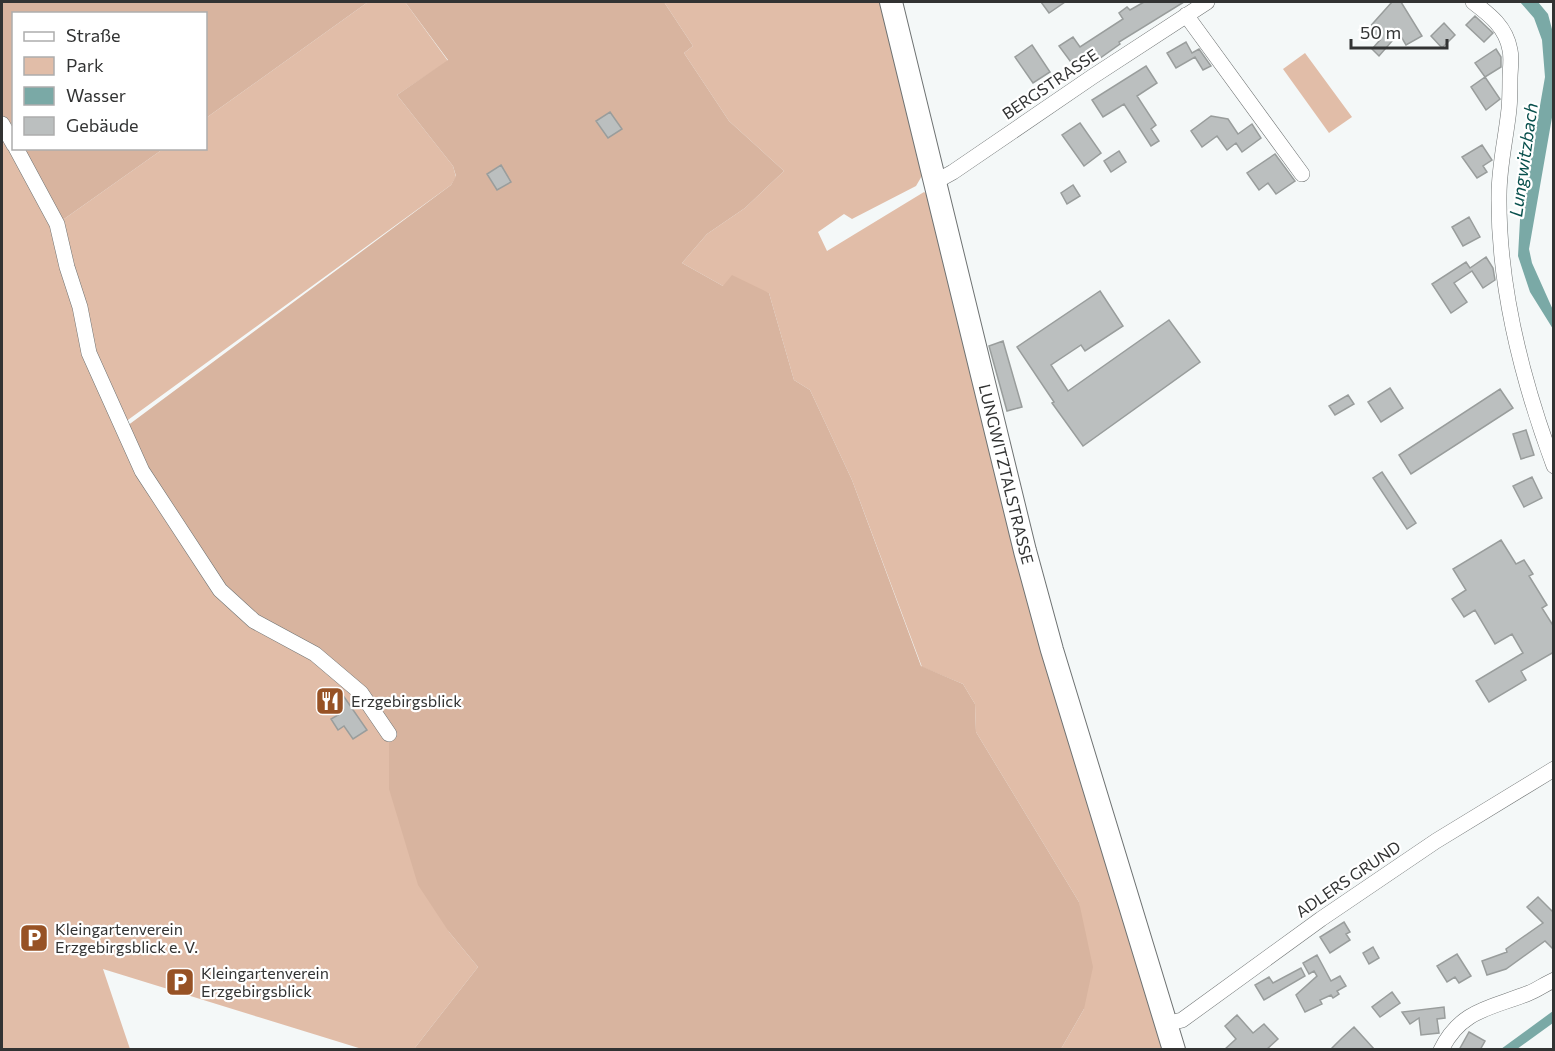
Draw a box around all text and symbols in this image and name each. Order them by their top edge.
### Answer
legend [12,12,207,150]
scale bar [1351,12,1447,50]
text: 50 m [1360,21,1401,43]
text: Straße [66,24,121,46]
street label: BERGSTRASSE [998,45,1101,123]
text: Park [66,54,104,76]
text: Wasser [66,84,126,106]
water label: Lungwitzbach [1504,101,1542,218]
text: Gebäude [66,114,139,136]
street label: LUNGWITZTALSTRASSE [976,382,1038,566]
restaurant icon: Erzgebirgsblick [314,685,346,717]
place label: Erzgebirgsblick [351,691,462,710]
street label: ADLERS GRUND [1292,837,1404,921]
place label: Kleingartenverein Erzgebirgsblick e. V. [55,919,198,956]
parking icon: Kleingartenverein Erzgebirgsblick e. V. [18,922,50,954]
place label: Kleingartenverein Erzgebirgsblick [201,963,329,1000]
parking icon: Kleingartenverein Erzgebirgsblick [164,966,196,998]

